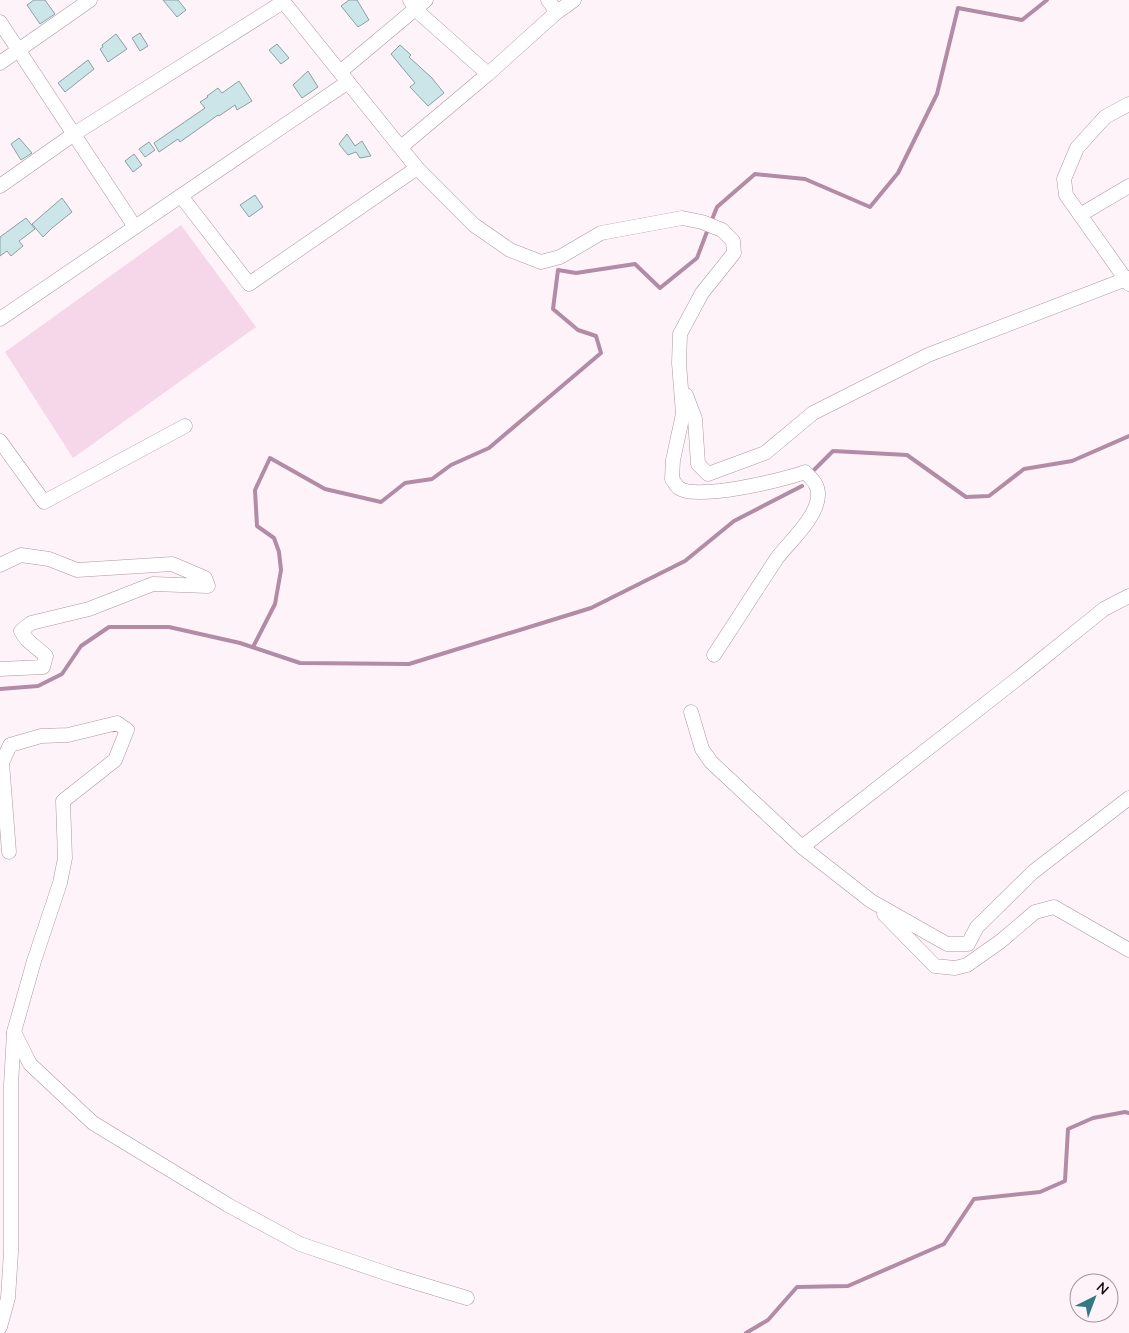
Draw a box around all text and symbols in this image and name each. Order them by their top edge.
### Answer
north arrow [1069,1273,1119,1323]
text: N [1093,1278,1113,1299]

